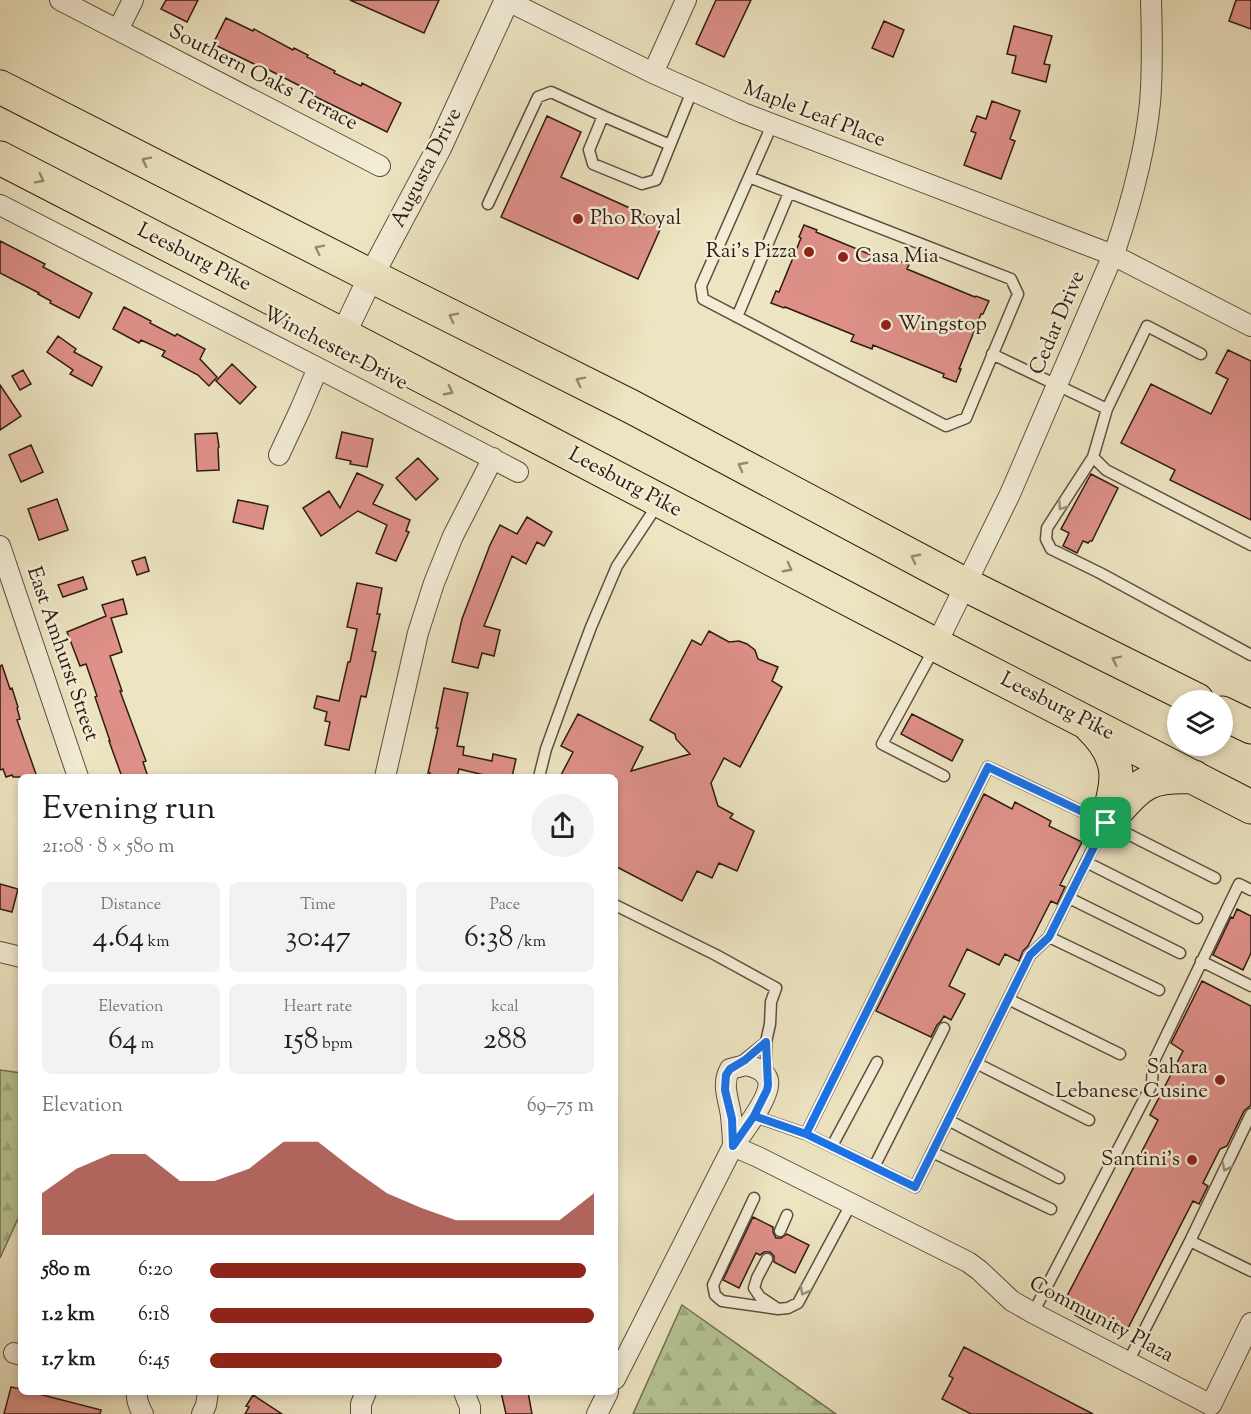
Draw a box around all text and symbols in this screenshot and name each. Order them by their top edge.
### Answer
street label: Southern Oaks Terrace [163,17,363,139]
street label: Maple Leaf Place [738,74,890,156]
street label: Augusta Drive [384,103,470,233]
one-way arrow [141,156,152,168]
one-way arrow [34,172,44,183]
place label: Pho Royal [590,204,681,234]
marker: Pho Royal [571,212,585,226]
street label: Leesburg Pike [132,216,256,300]
place label: Rai's Pizza [706,237,797,267]
place label: Casa Mia [855,242,939,272]
one-way arrow [315,245,326,256]
marker: Rai's Pizza [802,245,816,259]
marker: Casa Mia [836,250,850,264]
street label: Cedar Drive [1023,266,1093,380]
street label: Winchester Drive [257,299,413,399]
place label: Wingstop [898,310,987,340]
one-way arrow [448,313,459,324]
marker: Wingstop [879,318,893,332]
one-way arrow [575,376,586,388]
one-way arrow [442,384,453,395]
street label: Leesburg Pike [563,440,687,526]
one-way arrow [738,462,749,473]
one-way arrow [1058,499,1069,510]
one-way arrow [910,554,921,565]
one-way arrow [782,561,793,572]
street label: East Amhurst Street [18,563,106,745]
one-way arrow [1112,656,1122,667]
street label: Leesburg Pike [995,665,1119,749]
map controls [1167,690,1233,756]
button: layers [1167,690,1233,756]
text: Evening run [42,786,216,834]
button: share [531,794,594,857]
pin [1080,797,1131,848]
icon: arrive [1089,806,1122,839]
text: 21:08 · 8 × 580 m [42,833,175,862]
text: Distance [101,894,161,917]
text: Time [300,894,336,917]
text: Pace [490,894,520,917]
text: 4.64 [93,917,144,960]
text: 30:47 [285,917,351,960]
text: 6:38 [464,917,514,960]
text: km [144,931,169,954]
text: /km [514,931,546,954]
text: Elevation [99,996,163,1019]
text: Heart rate [284,996,352,1019]
text: kcal [491,996,519,1019]
text: 64 [108,1019,137,1062]
text: 158 [283,1019,319,1062]
text: 288 [483,1019,527,1062]
text: m [137,1033,154,1056]
text: bpm [319,1033,353,1056]
place label: Sahara Lebanese Cusine [1055,1053,1208,1107]
marker: Sahara Lebanese Cusine [1213,1073,1227,1087]
text: Elevation [42,1092,123,1121]
text: 69–75 m [527,1092,594,1121]
place label: Santini's [1101,1145,1180,1175]
marker: Santini's [1185,1153,1199,1167]
one-way arrow [1221,1160,1233,1171]
text: 580 m [42,1256,90,1285]
text: 6:20 [138,1256,173,1285]
street label: Community Plaza [1023,1269,1179,1371]
one-way arrow [800,1284,811,1295]
text: 1.2 km [42,1301,95,1330]
text: 6:18 [138,1301,170,1330]
text: 1.7 km [42,1346,96,1375]
text: 6:45 [138,1346,170,1375]

